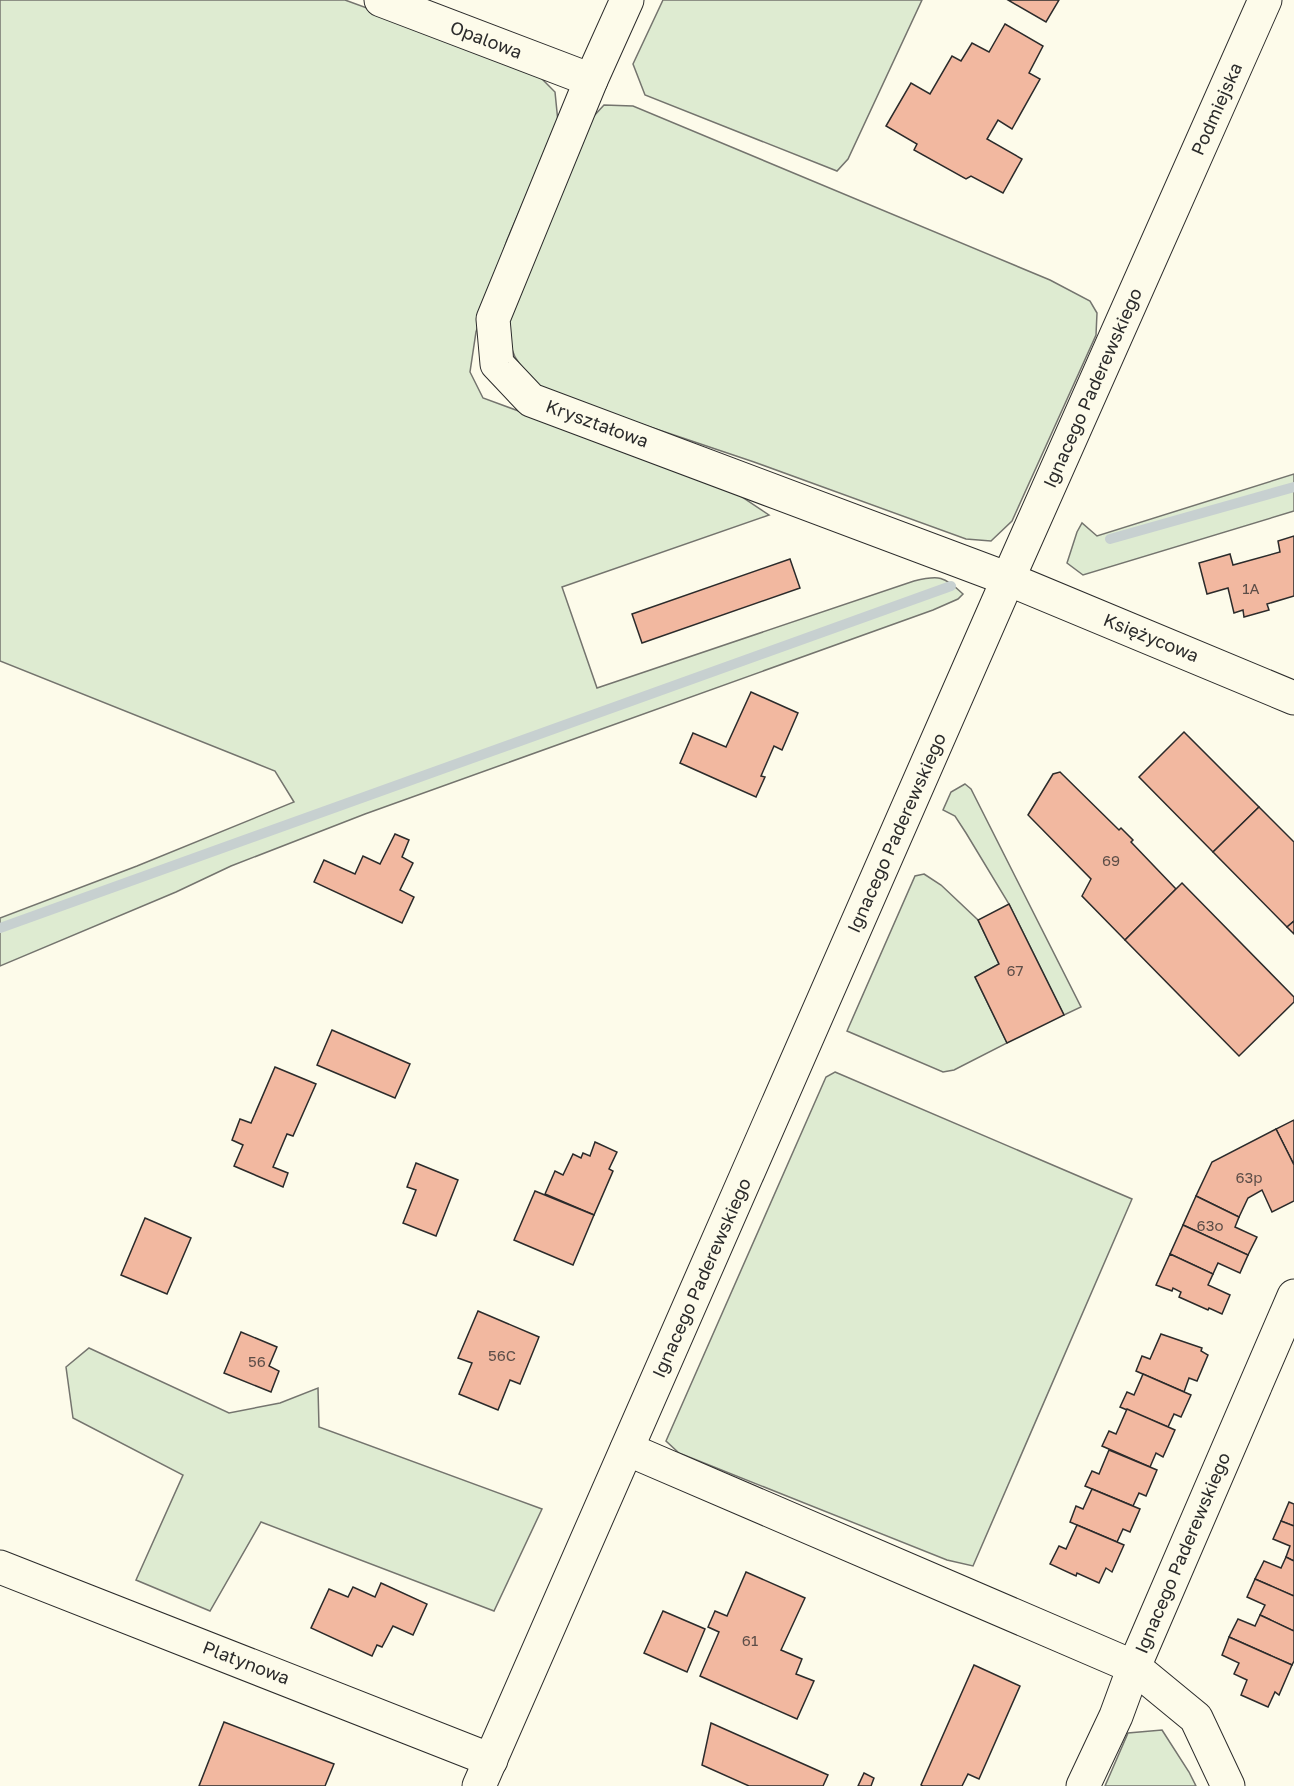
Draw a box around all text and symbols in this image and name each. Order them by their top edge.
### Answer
street label: Opalowa [447,15,525,63]
street label: Podmiejska [1186,59,1246,158]
street label: Ignacego Paderewskiego [1038,284,1146,491]
street label: Kryształowa [543,394,652,452]
house number: 1A [1242,579,1260,597]
street label: Księżycowa [1100,608,1202,666]
street label: Ignacego Paderewskiego [842,729,950,936]
house number: 69 [1102,851,1120,869]
house number: 67 [1006,961,1024,979]
house number: 63p [1235,1168,1263,1186]
street label: Ignacego Paderewskiego [647,1174,755,1381]
house number: 63o [1197,1216,1223,1234]
house number: 56C [488,1346,516,1364]
house number: 56 [248,1352,266,1370]
street label: Ignacego Paderewskiego [1130,1449,1234,1657]
house number: 61 [742,1631,758,1649]
street label: Platynowa [200,1635,293,1689]

